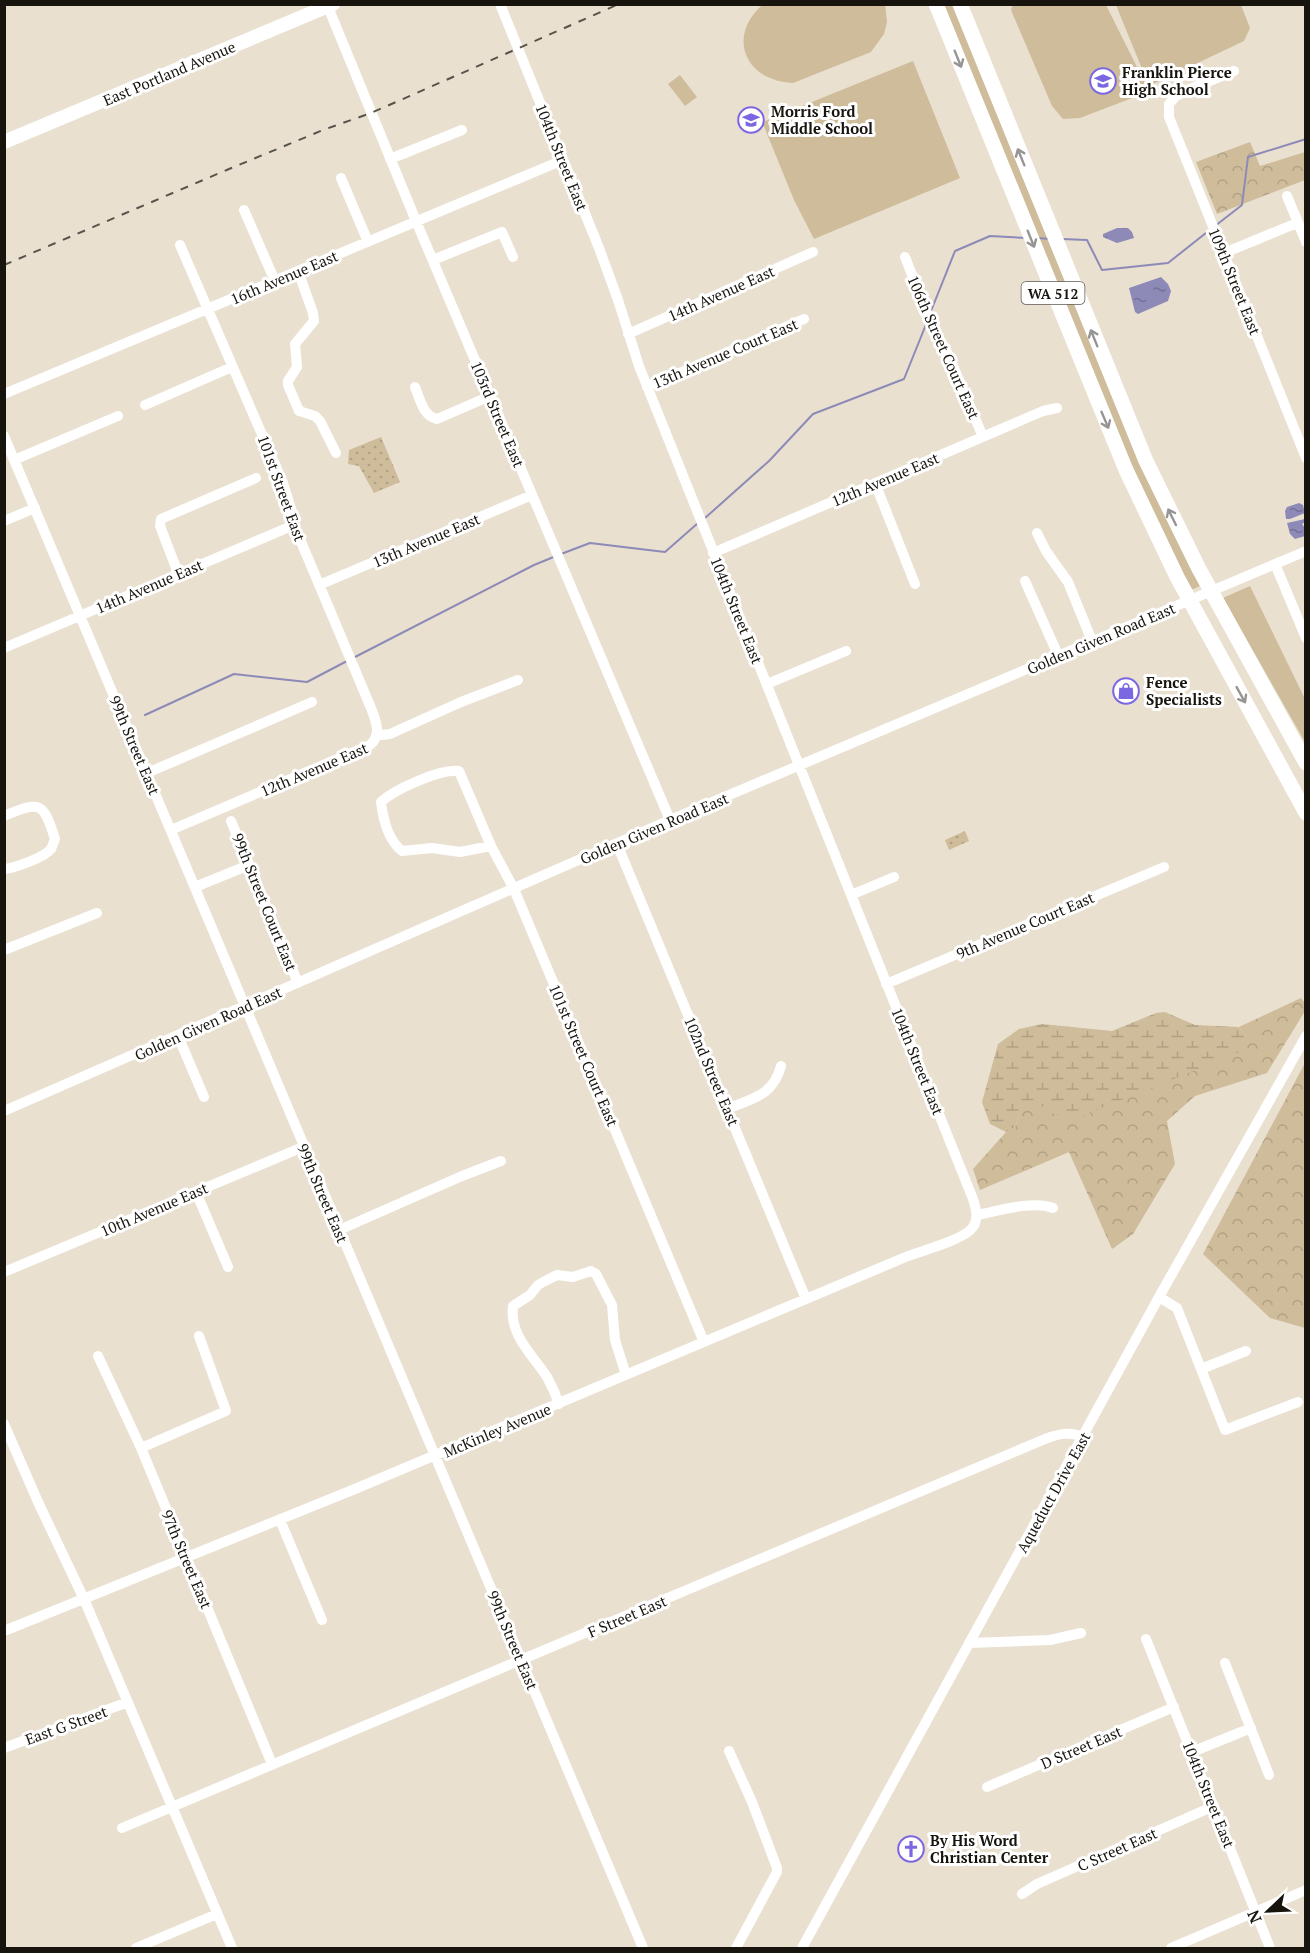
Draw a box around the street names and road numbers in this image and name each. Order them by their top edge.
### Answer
street label: East Portland Avenue [100,36,238,110]
street label: 104th Street East [531,100,593,214]
street label: 109th Street East [1204,224,1266,338]
street label: 16th Avenue East [227,245,341,309]
street label: 14th Avenue East [664,260,778,325]
street label: 106th Street Court East [903,272,985,422]
road number: WA 512 [1022,282,1084,304]
street label: 13th Avenue Court East [649,313,801,393]
street label: 103rd Street East [467,358,530,471]
street label: 101st Street East [253,432,311,544]
street label: 12th Avenue East [828,447,942,511]
street label: 13th Avenue East [369,508,483,572]
street label: 104th Street East [706,553,768,667]
street label: 14th Avenue East [92,554,206,618]
street label: Golden Given Road East [1024,598,1179,678]
street label: 99th Street East [105,692,165,798]
street label: 12th Avenue East [257,737,371,801]
street label: Golden Given Road East [577,788,732,868]
street label: 99th Street Court East [228,830,302,974]
street label: 9th Avenue Court East [953,887,1097,963]
street label: Golden Given Road East [131,981,285,1065]
street label: 101st Street Court East [545,981,623,1130]
street label: 104th Street East [887,1004,949,1118]
street label: 102nd Street East [680,1013,744,1129]
street label: 99th Street East [293,1140,353,1246]
street label: 10th Avenue East [97,1177,211,1241]
street label: McKinley Avenue [440,1398,554,1462]
street label: Aqueduct Drive East [1012,1428,1095,1556]
street label: 97th Street East [157,1507,217,1612]
street label: 99th Street East [483,1587,543,1693]
street label: F Street East [585,1590,670,1642]
street label: East G Street [22,1701,110,1749]
street label: D Street East [1037,1721,1125,1773]
street label: 104th Street East [1178,1737,1240,1851]
street label: C Street East [1074,1822,1160,1875]

